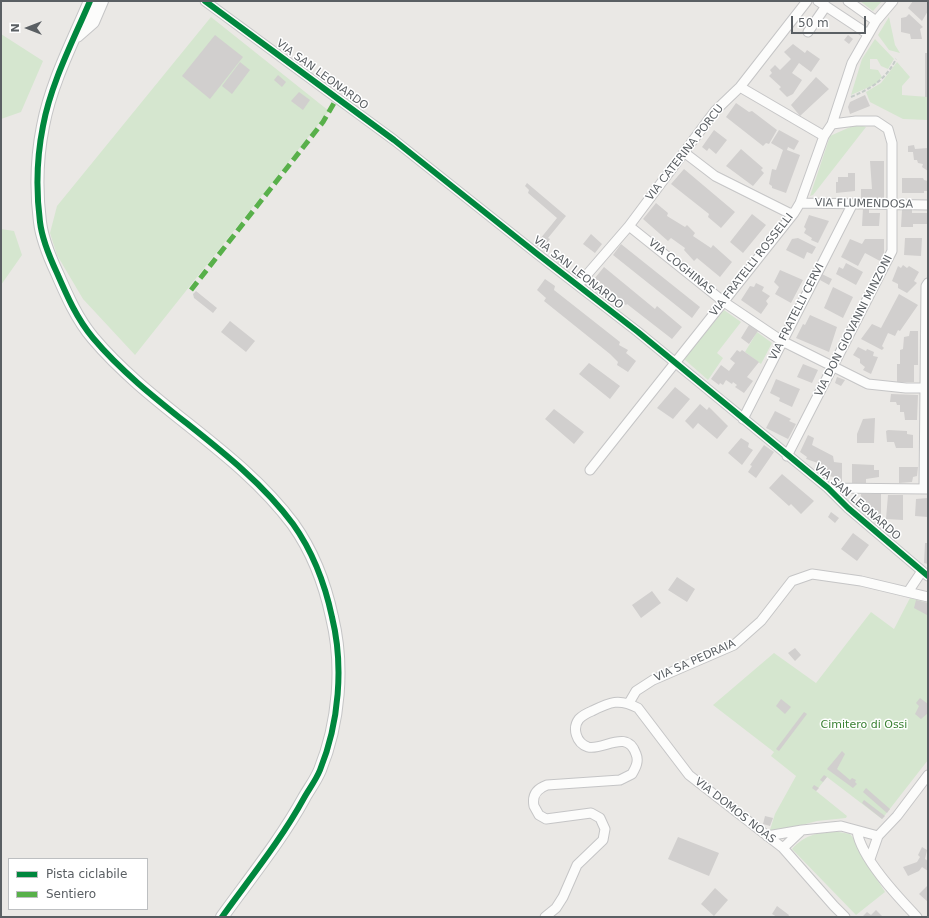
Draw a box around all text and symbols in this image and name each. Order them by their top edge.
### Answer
north arrow [8,8,48,48]
scale bar [793,8,868,34]
text: 50 m [798,16,829,30]
text: N [9,23,22,33]
street label: VIA SAN LEONARDO [273,37,371,113]
street label: VIA CATERINA PORCU [643,102,727,204]
street label: VIA FLUMENDOSA [815,197,913,211]
street label: VIA FRATELLI ROSSELLI [708,211,796,319]
street label: VIA SAN LEONARDO [530,234,626,312]
street label: VIA COGHINAS [645,236,717,298]
street label: VIA DON GIOVANNI MINZONI [812,253,896,399]
street label: VIA FRATELLI CERVI [767,261,827,363]
street label: VIA SAN LEONARDO [811,461,903,543]
street label: VIA SA PEDRAIA [652,637,738,685]
park label: Cimitero di Ossi [821,718,907,732]
street label: VIA DOMOS NOAS [692,775,778,847]
legend [8,858,148,910]
text: Pista ciclabile [46,867,127,881]
text: Sentiero [46,887,96,901]

